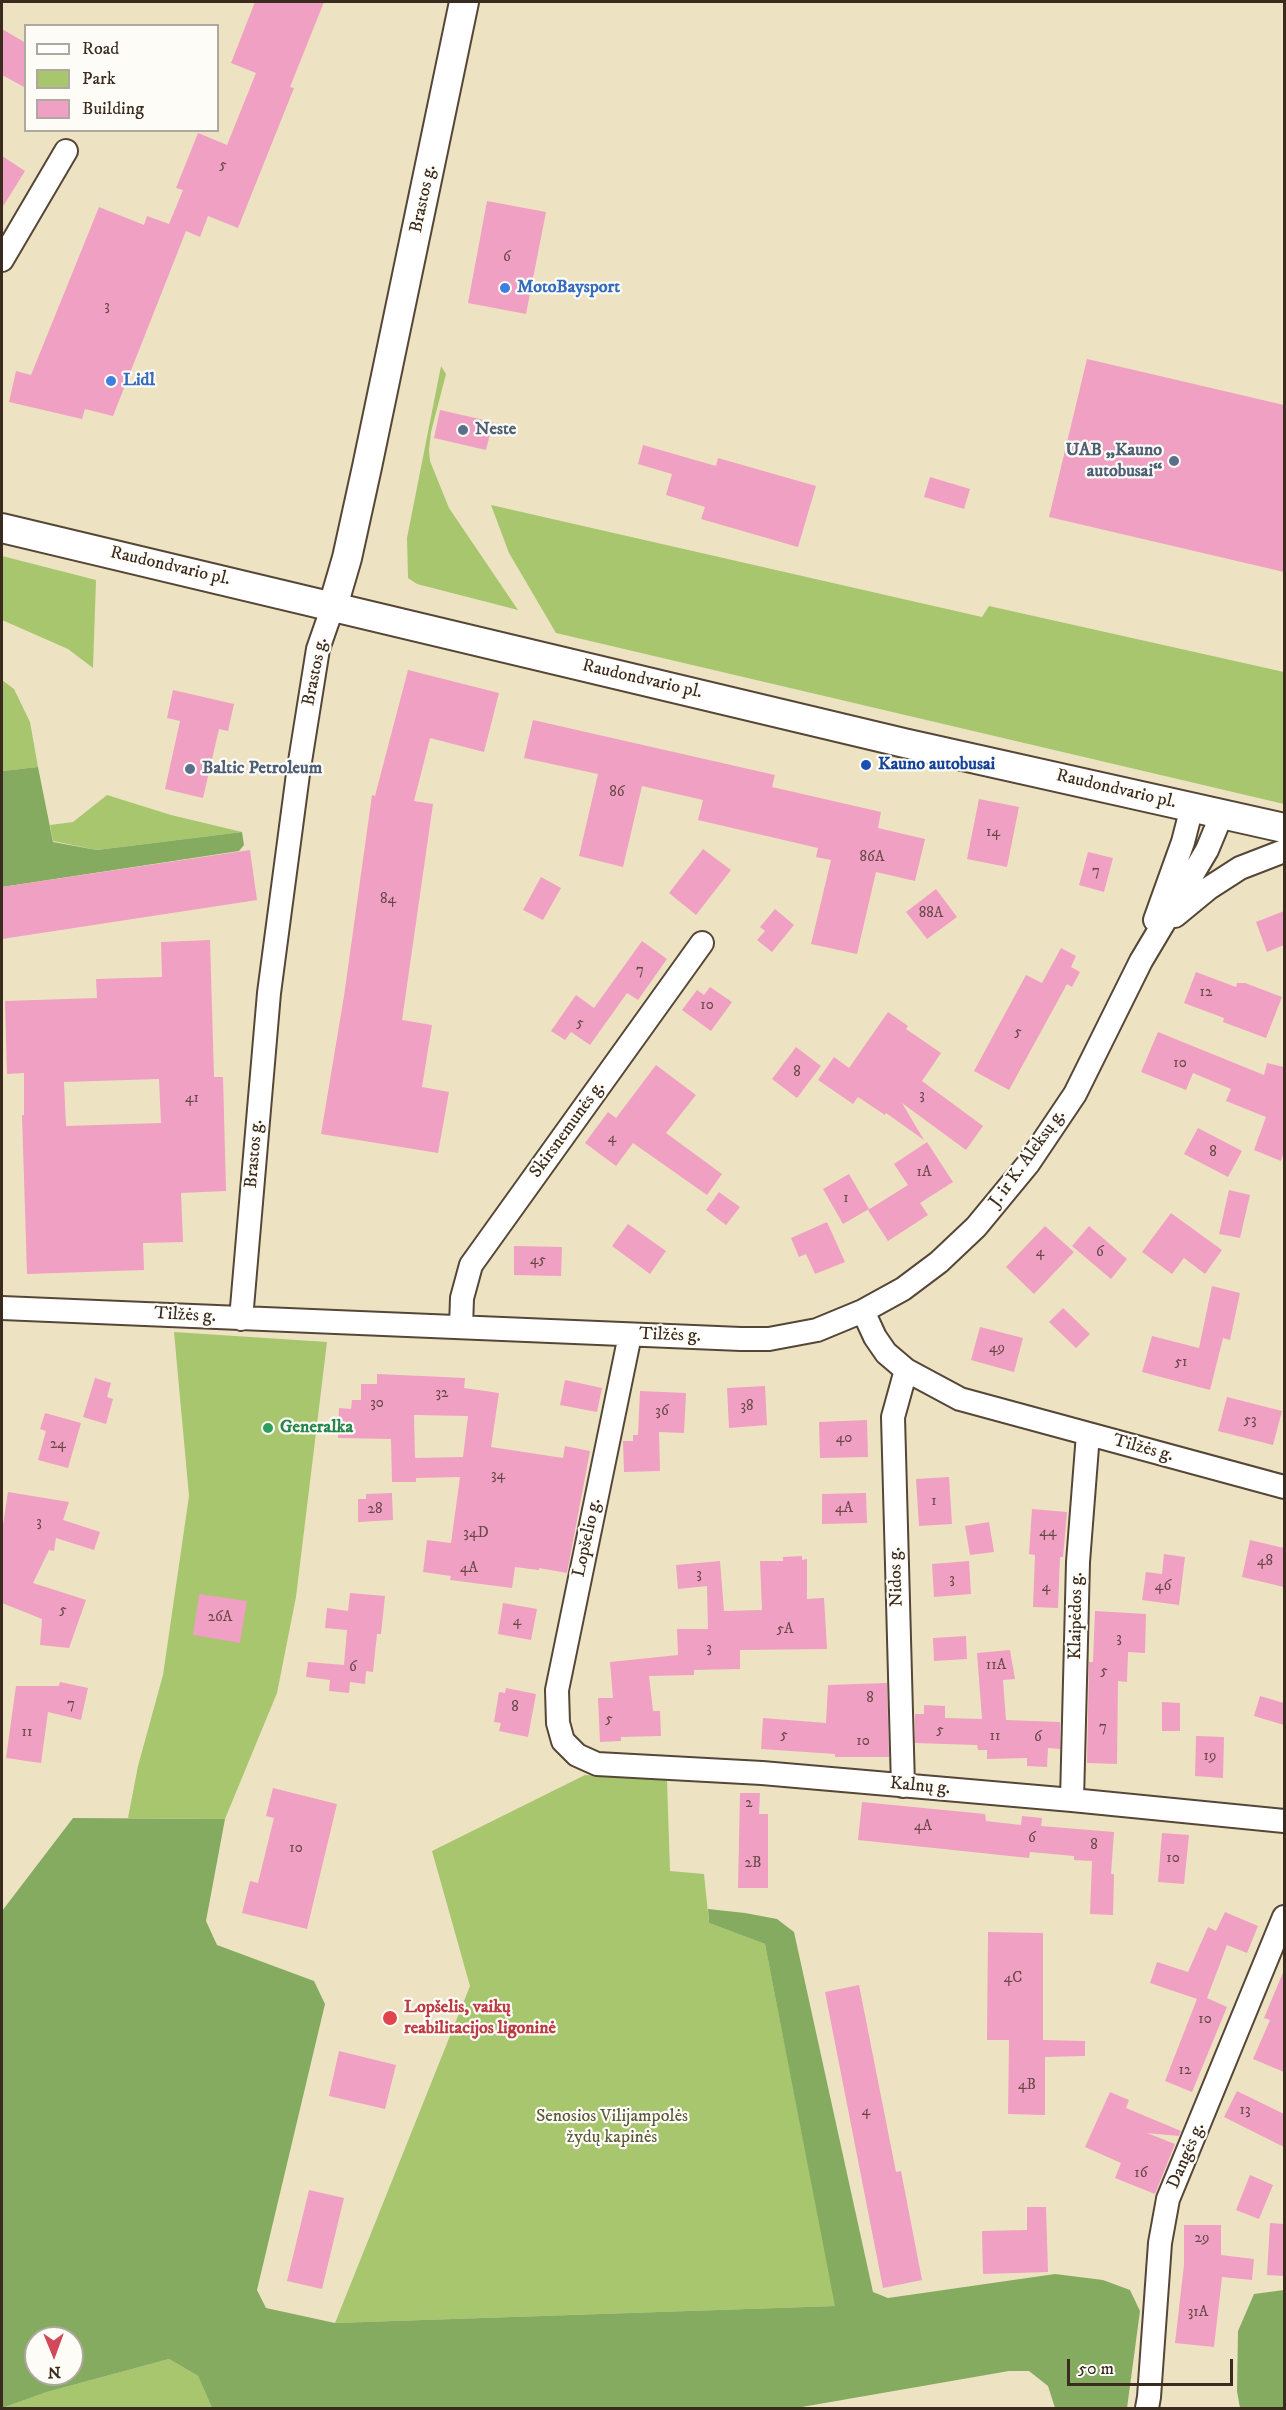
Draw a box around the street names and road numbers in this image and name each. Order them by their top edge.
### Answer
street label: Brastos g. [406,163,442,235]
street label: Raudondvario pl. [108,543,232,591]
street label: Brastos g. [299,636,333,708]
street label: Raudondvario pl. [580,656,704,704]
street label: Raudondvario pl. [1054,766,1178,814]
street label: Skirsnemunės g. [526,1077,610,1183]
street label: J. ir K. Aleksų g. [985,1106,1071,1212]
street label: Brastos g. [241,1119,269,1189]
street label: Tilžės g. [154,1304,216,1328]
street label: Tilžės g. [639,1324,701,1348]
street label: Tilžės g. [1110,1431,1176,1467]
street label: Lopšelio g. [569,1497,607,1579]
street label: Nidos g. [885,1547,909,1607]
street label: Klaipėdos g. [1065,1572,1089,1660]
street label: Kalnų g. [889,1774,951,1800]
street label: Dangės g. [1163,2120,1211,2192]

